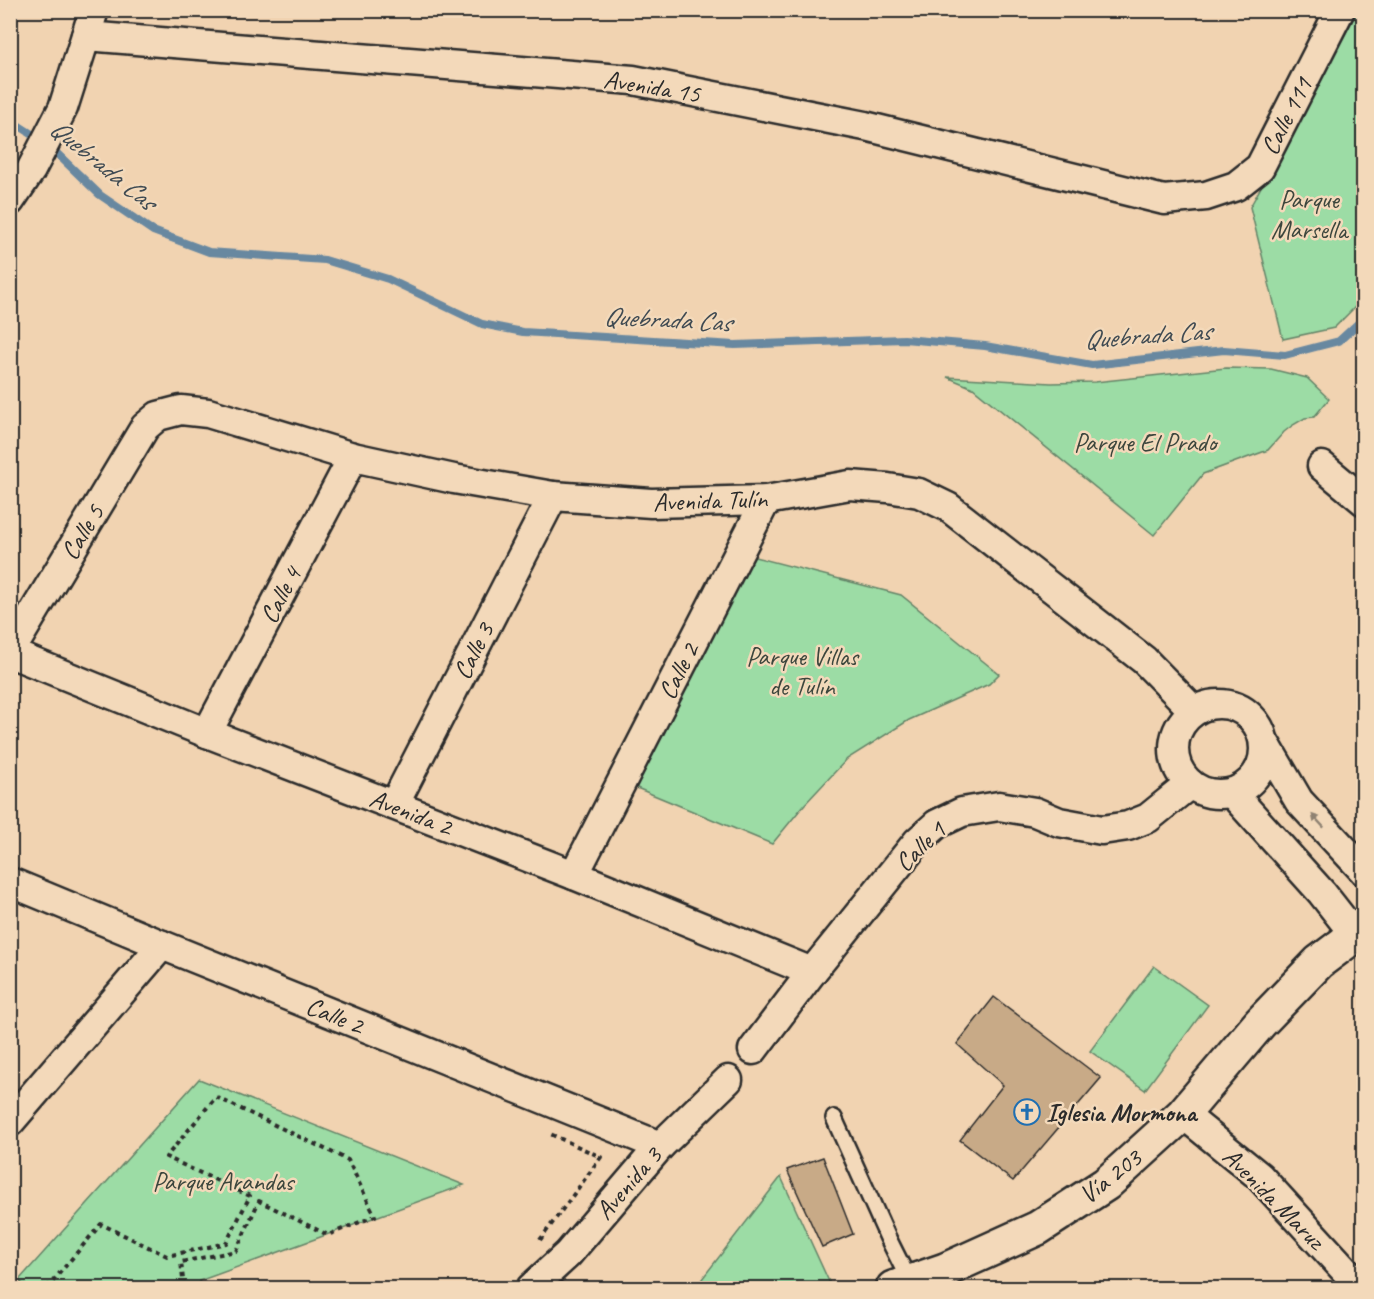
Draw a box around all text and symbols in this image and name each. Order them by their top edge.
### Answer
street label: Avenida 15 [601,63,704,111]
street label: Calle 111 [1253,71,1320,160]
water label: Quebrada Cas [43,111,167,220]
park label: Parque Marsella [1271,183,1349,246]
water label: Quebrada Cas [603,299,736,340]
water label: Quebrada Cas [1083,313,1216,356]
park label: Parque El Prado [1074,426,1219,459]
street label: Avenida Tulín [652,482,769,519]
street label: Calle 5 [53,497,112,566]
street label: Calle 4 [252,559,310,629]
street label: Calle 3 [445,615,503,685]
street label: Calle 2 [650,635,708,705]
park label: Parque Villas de Tulín [746,640,860,703]
street label: Avenida 2 [365,782,459,844]
street label: Calle 1 [888,813,954,879]
one-way arrow [1311,814,1325,829]
street label: Calle 2 [301,989,370,1043]
place label: Iglesia Mormona [1046,1096,1199,1129]
church icon: Iglesia Mormona [1012,1097,1042,1127]
street label: Avenida 3 [588,1139,670,1226]
street label: Vía 203 [1072,1140,1150,1211]
street label: Avenida Maruz [1216,1140,1334,1258]
park label: Parque Arandas [153,1165,296,1198]

